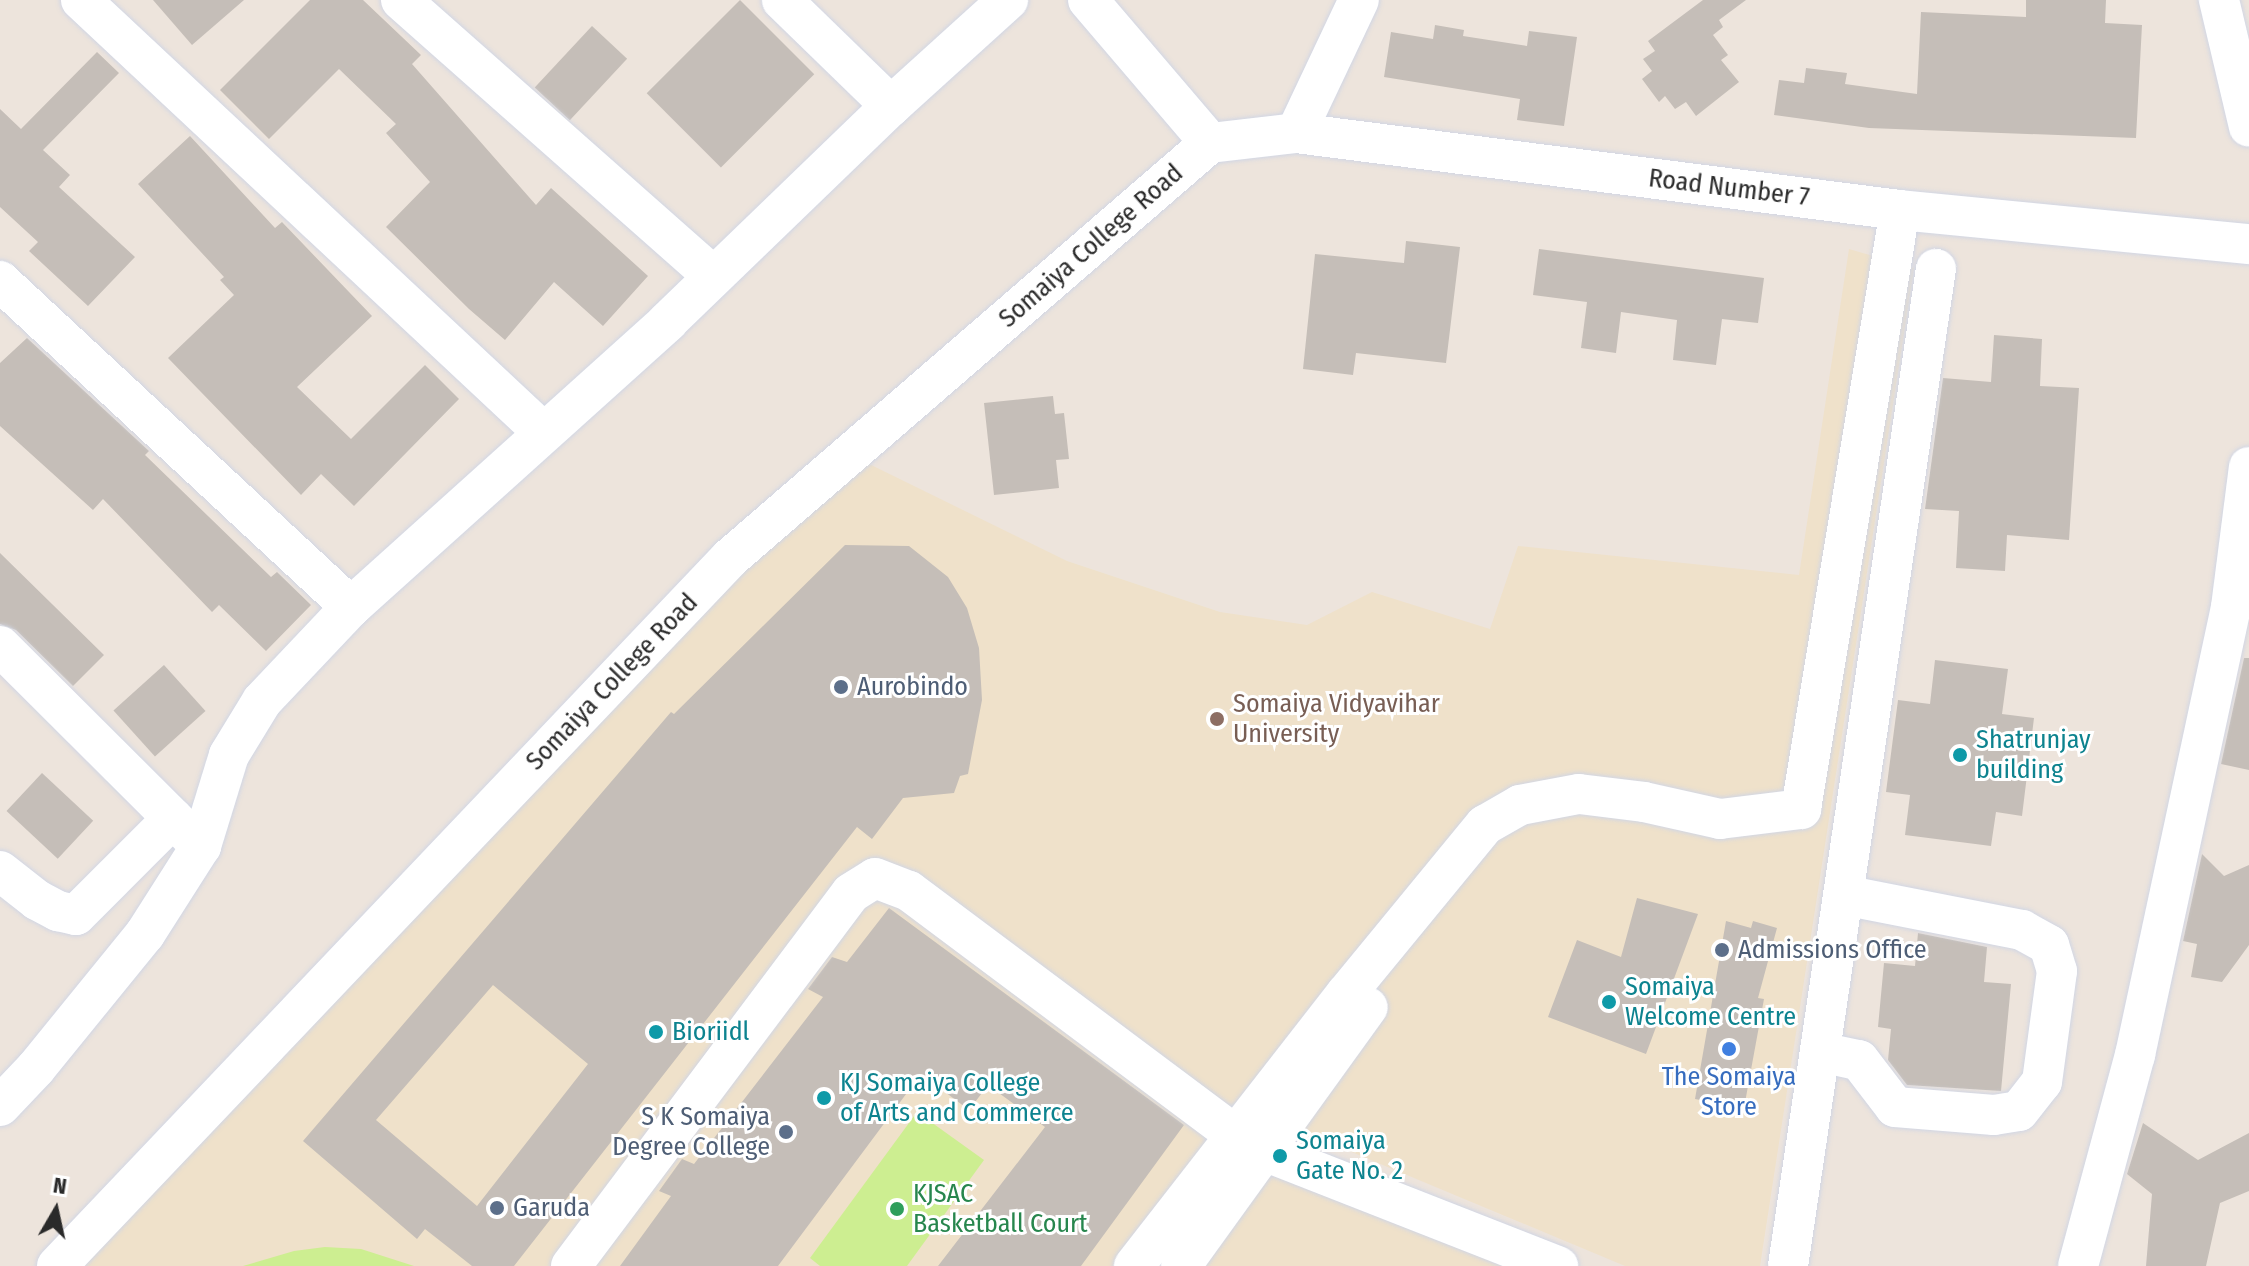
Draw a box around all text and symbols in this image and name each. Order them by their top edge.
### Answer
street label: Somaiya College Road [993,158,1189,334]
street label: Road Number 7 [1647,163,1811,213]
street label: Somaiya College Road [520,587,704,777]
place label: Aurobindo [857,671,968,703]
marker: Aurobindo [832,678,850,696]
place label: Somaiya Vidyavihar University [1233,688,1440,750]
marker: Somaiya Vidyavihar University [1208,710,1226,728]
place label: Shatrunjay building [1976,724,2091,786]
marker: Shatrunjay building [1951,746,1969,764]
place label: Admissions Office [1738,934,1927,966]
marker: Admissions Office [1713,941,1731,959]
place label: Somaiya Welcome Centre [1625,971,1796,1032]
marker: Somaiya Welcome Centre [1600,993,1618,1011]
place label: Bioriidl [672,1016,749,1048]
marker: Bioriidl [647,1023,665,1041]
marker: The Somaiya Store [1720,1040,1738,1058]
place label: The Somaiya Store [1662,1061,1796,1122]
place label: KJ Somaiya College of Arts and Commerce [840,1067,1074,1128]
marker: KJ Somaiya College of Arts and Commerce [815,1089,833,1107]
place label: S K Somaiya Degree College [612,1101,770,1162]
marker: S K Somaiya Degree College [777,1123,795,1141]
place label: Somaiya Gate No. 2 [1296,1125,1403,1186]
marker: Somaiya Gate No. 2 [1271,1147,1289,1165]
north arrow [16,1170,96,1250]
text: N [51,1171,68,1200]
place label: KJSAC Basketball Court [913,1178,1088,1240]
place label: Garuda [513,1192,590,1224]
marker: Garuda [488,1199,506,1217]
marker: KJSAC Basketball Court [888,1200,906,1218]

